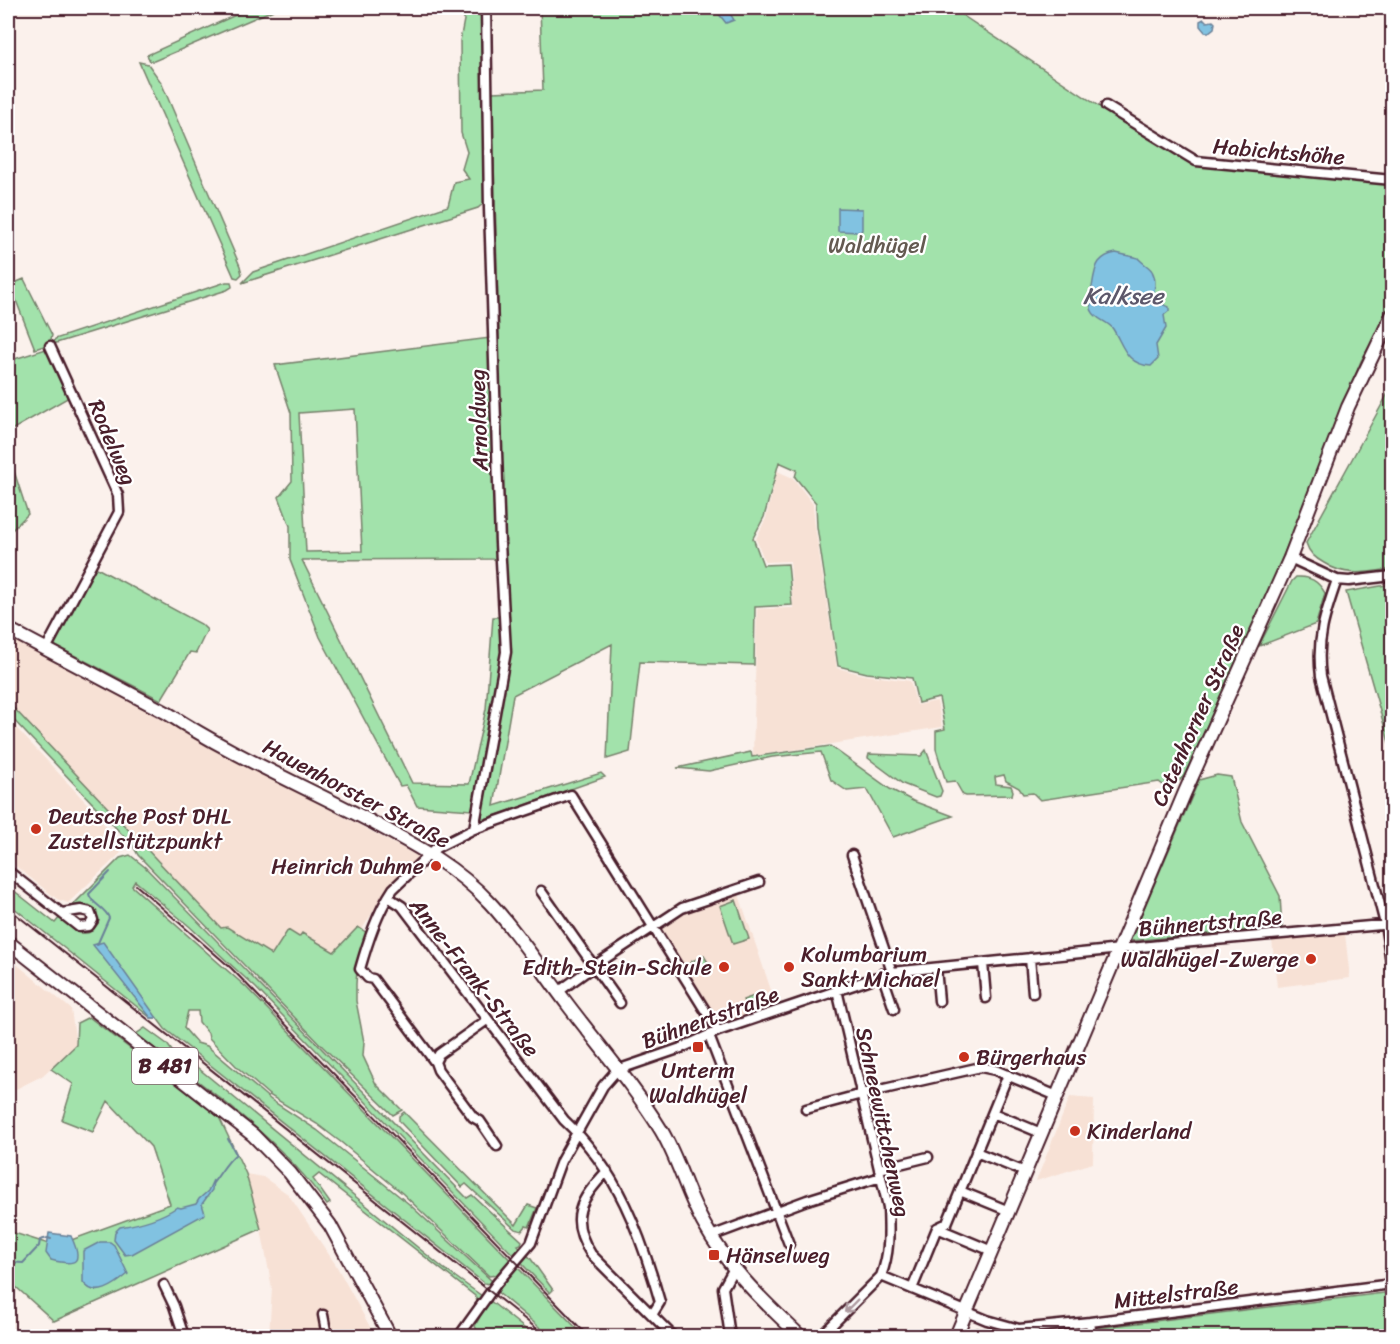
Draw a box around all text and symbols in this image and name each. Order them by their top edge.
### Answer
street label: Habichtshöhe [1211,126,1347,177]
park label: Waldhügel [828,226,927,265]
water label: Kalksee [1083,275,1165,317]
street label: Arnoldweg [457,368,500,473]
street label: Rodelweg [77,393,148,492]
street label: Catenhorner Straße [1140,617,1255,813]
street label: Hauenhorster Straße [256,727,458,860]
place label: Deutsche Post DHL Zustellstützpunkt [48,797,232,861]
marker: Deutsche Post DHL Zustellstützpunkt [29,822,43,836]
place label: Heinrich Duhme [271,847,424,886]
marker: Heinrich Duhme [429,859,443,873]
street label: Anne-Frank-Straße [399,888,550,1066]
street label: Bühnertstraße [1137,897,1284,948]
place label: Kolumbarium Sankt Michael [801,935,941,999]
place label: Waldhügel-Zwerge [1121,940,1299,979]
place label: Edith-Stein-Schule [522,948,712,987]
marker: Waldhügel-Zwerge [1304,952,1318,966]
marker: Edith-Stein-Schule [717,960,731,974]
marker: Kolumbarium Sankt Michael [782,960,796,974]
street label: Bühnertstraße [636,974,785,1060]
street label: Schneewittchenweg [844,1023,923,1221]
place label: Bürgerhaus [976,1038,1087,1077]
marker: Unterm Waldhügel [691,1040,705,1054]
road number: B 481 [132,1048,198,1084]
marker: Bürgerhaus [957,1050,971,1064]
place label: Unterm Waldhügel [649,1051,748,1115]
place label: Kinderland [1087,1112,1192,1151]
marker: Kinderland [1068,1124,1082,1138]
place label: Hänselweg [726,1236,830,1275]
marker: Hänselweg [707,1248,721,1262]
street label: Mittelstraße [1111,1267,1241,1320]
one-way arrow [844,1299,858,1314]

